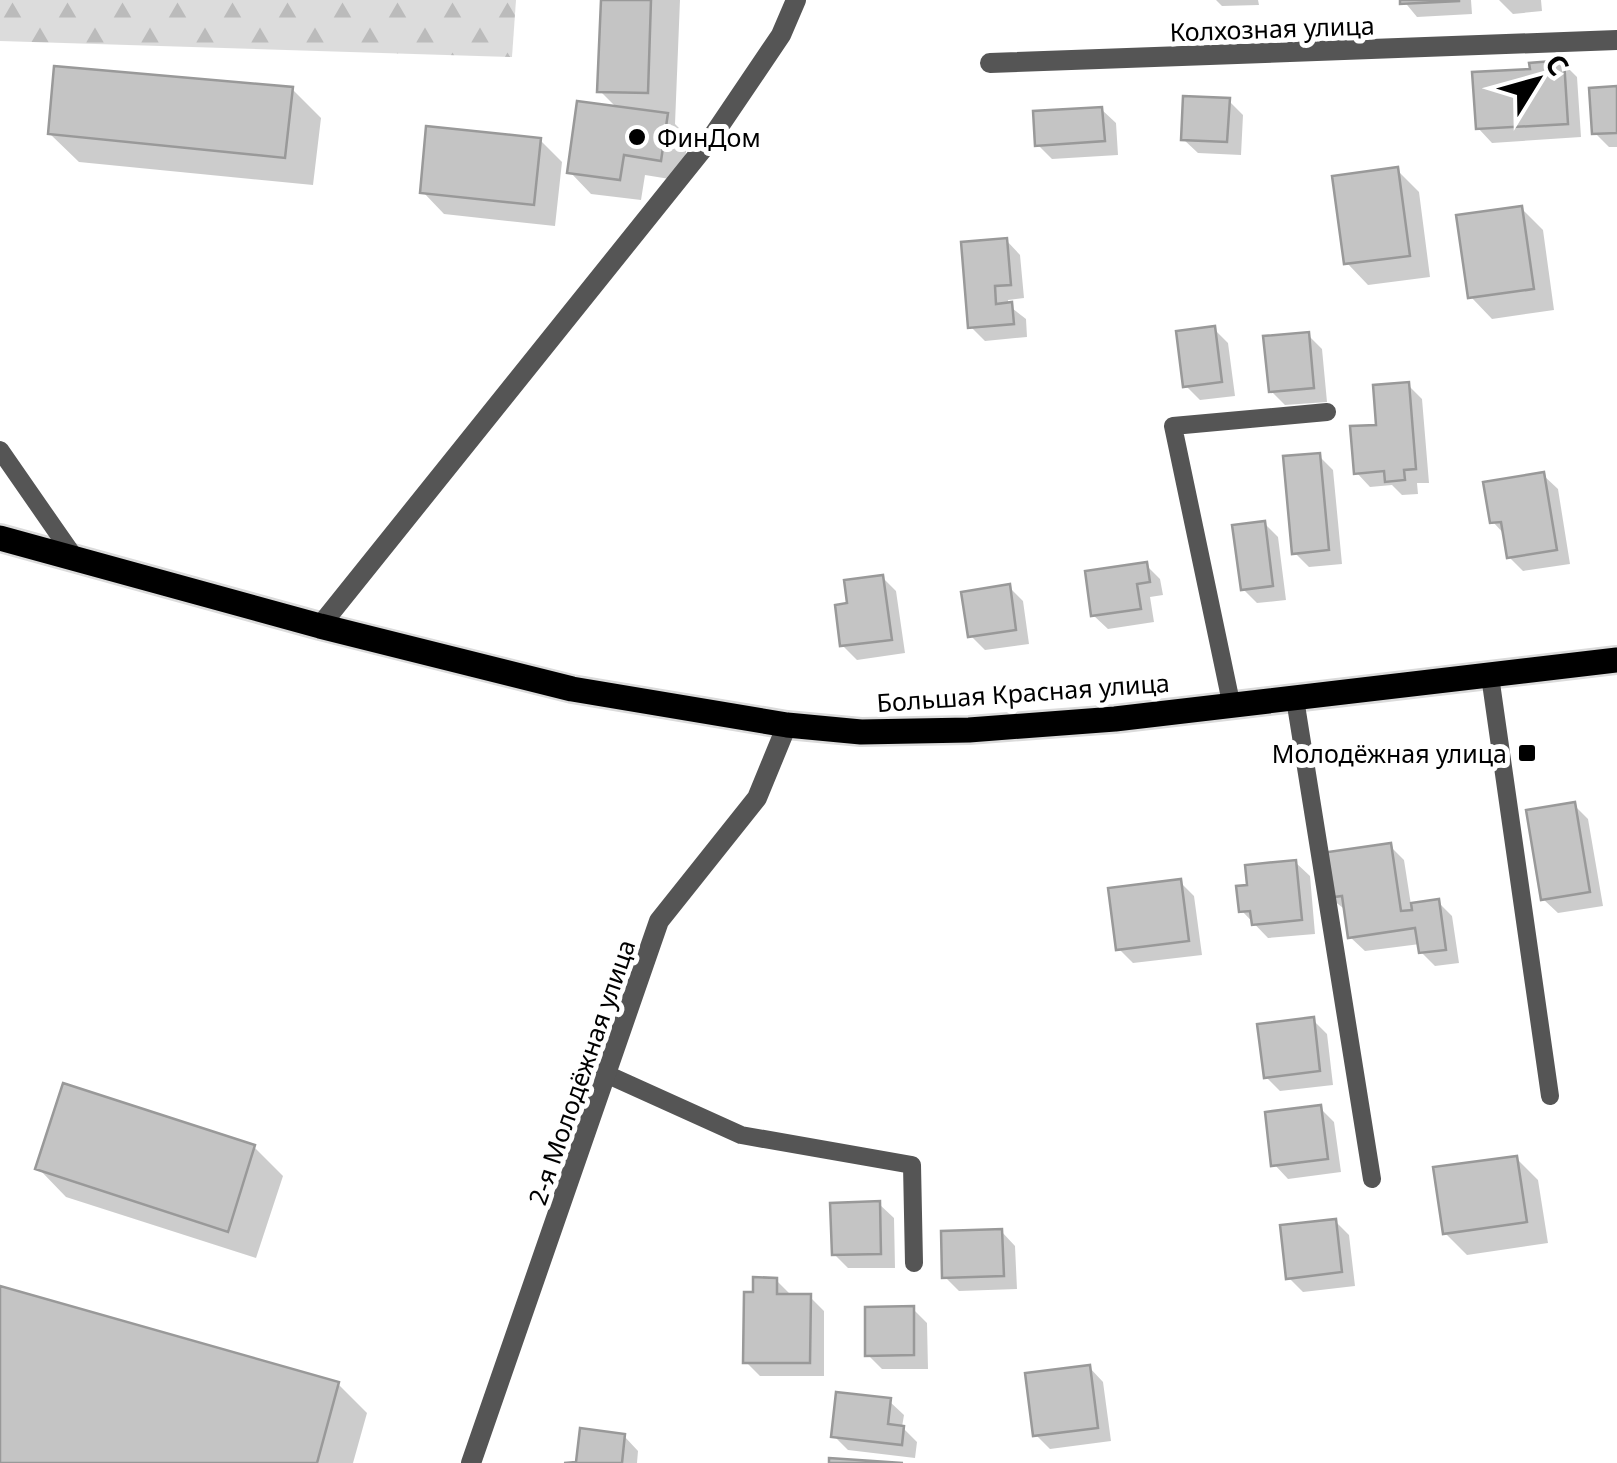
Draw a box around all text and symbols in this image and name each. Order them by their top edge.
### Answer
street label: Колхозная улица [1169,7,1375,49]
north arrow [1487,30,1587,130]
text: С [1537,46,1578,83]
place label: ФинДом [657,120,761,154]
marker: ФинДом [626,126,648,148]
street label: Большая Красная улица [875,665,1171,719]
place label: Молодёжная улица [1272,736,1507,770]
marker: Молодёжная улица [1516,742,1538,764]
street label: 2-я Молодёжная улица [520,935,642,1209]

